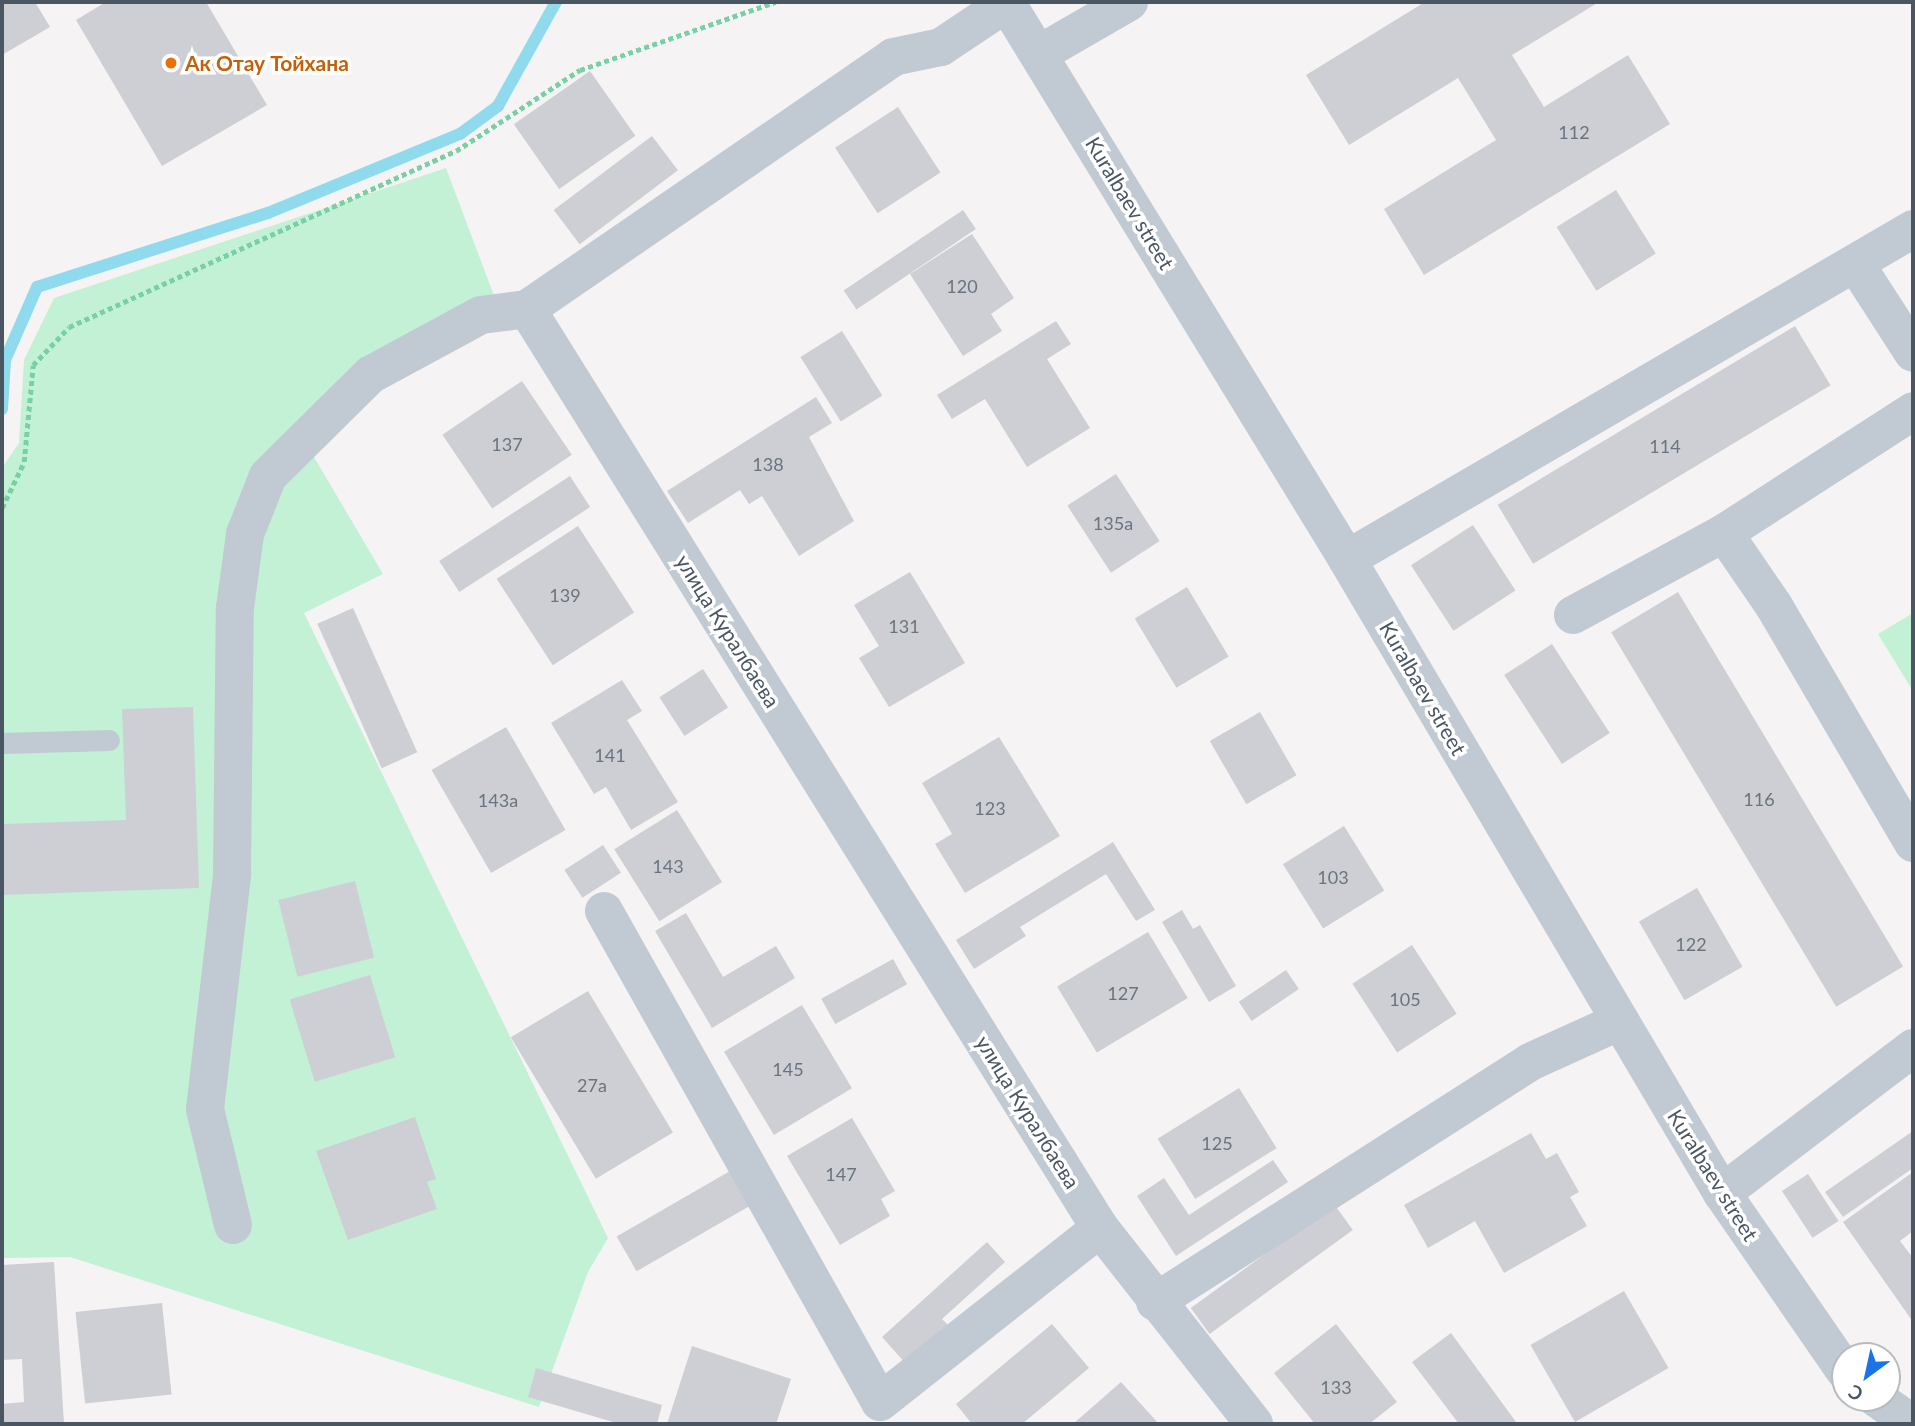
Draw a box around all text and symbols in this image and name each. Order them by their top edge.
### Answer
place label: Ак Отау Тойхана [185,50,349,76]
marker: Ак Отау Тойхана [163,55,179,71]
house number: 112 [1558,121,1590,143]
street label: Kuralbaev street [1080,132,1180,274]
house number: 120 [946,275,978,297]
house number: 137 [491,433,523,455]
house number: 114 [1649,435,1681,457]
house number: 138 [752,453,784,475]
house number: 135а [1093,512,1133,534]
street label: улица Куралбаева [671,550,785,712]
house number: 139 [549,584,581,606]
house number: 131 [888,615,920,637]
street label: Kuralbaev street [1374,616,1472,760]
house number: 141 [594,744,626,766]
house number: 116 [1743,788,1775,810]
house number: 143а [478,789,518,811]
house number: 123 [974,797,1006,819]
house number: 143 [652,855,684,877]
house number: 103 [1317,866,1349,888]
house number: 122 [1675,933,1707,955]
house number: 127 [1107,982,1139,1004]
house number: 105 [1389,988,1421,1010]
street label: улица Куралбаева [971,1031,1085,1193]
house number: 145 [772,1058,804,1080]
house number: 27а [577,1074,607,1096]
street label: Kuralbaev street [1662,1104,1764,1246]
house number: 125 [1201,1132,1233,1154]
house number: 147 [825,1163,857,1185]
north arrow [1831,1342,1901,1412]
house number: 133 [1320,1376,1352,1398]
text: С [1844,1380,1867,1406]

